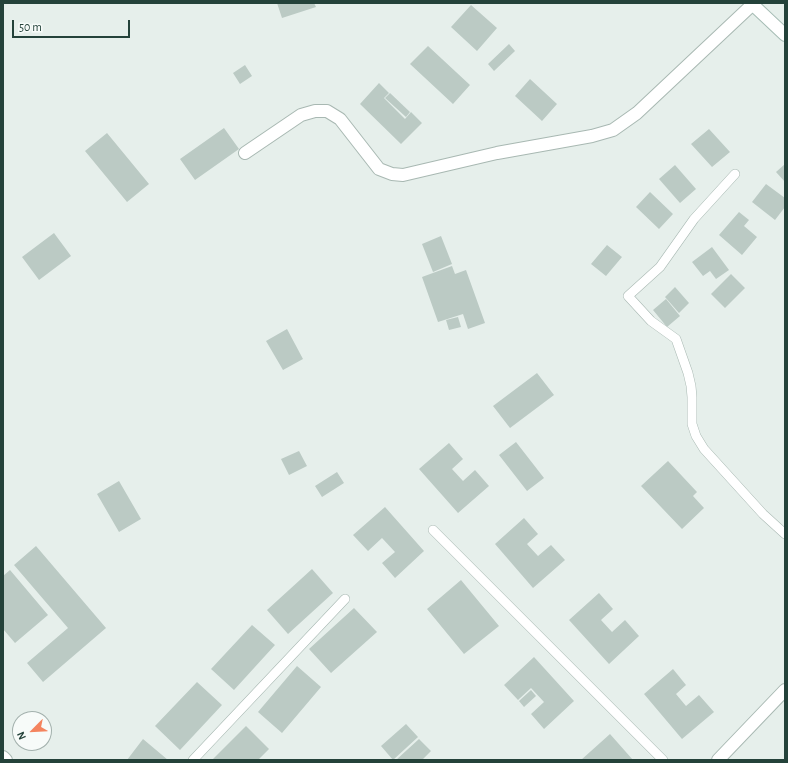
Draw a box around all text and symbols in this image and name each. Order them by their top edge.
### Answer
scale bar [14,12,132,38]
text: 50 m [19,21,42,33]
north arrow [12,711,52,751]
text: N [15,730,28,741]

